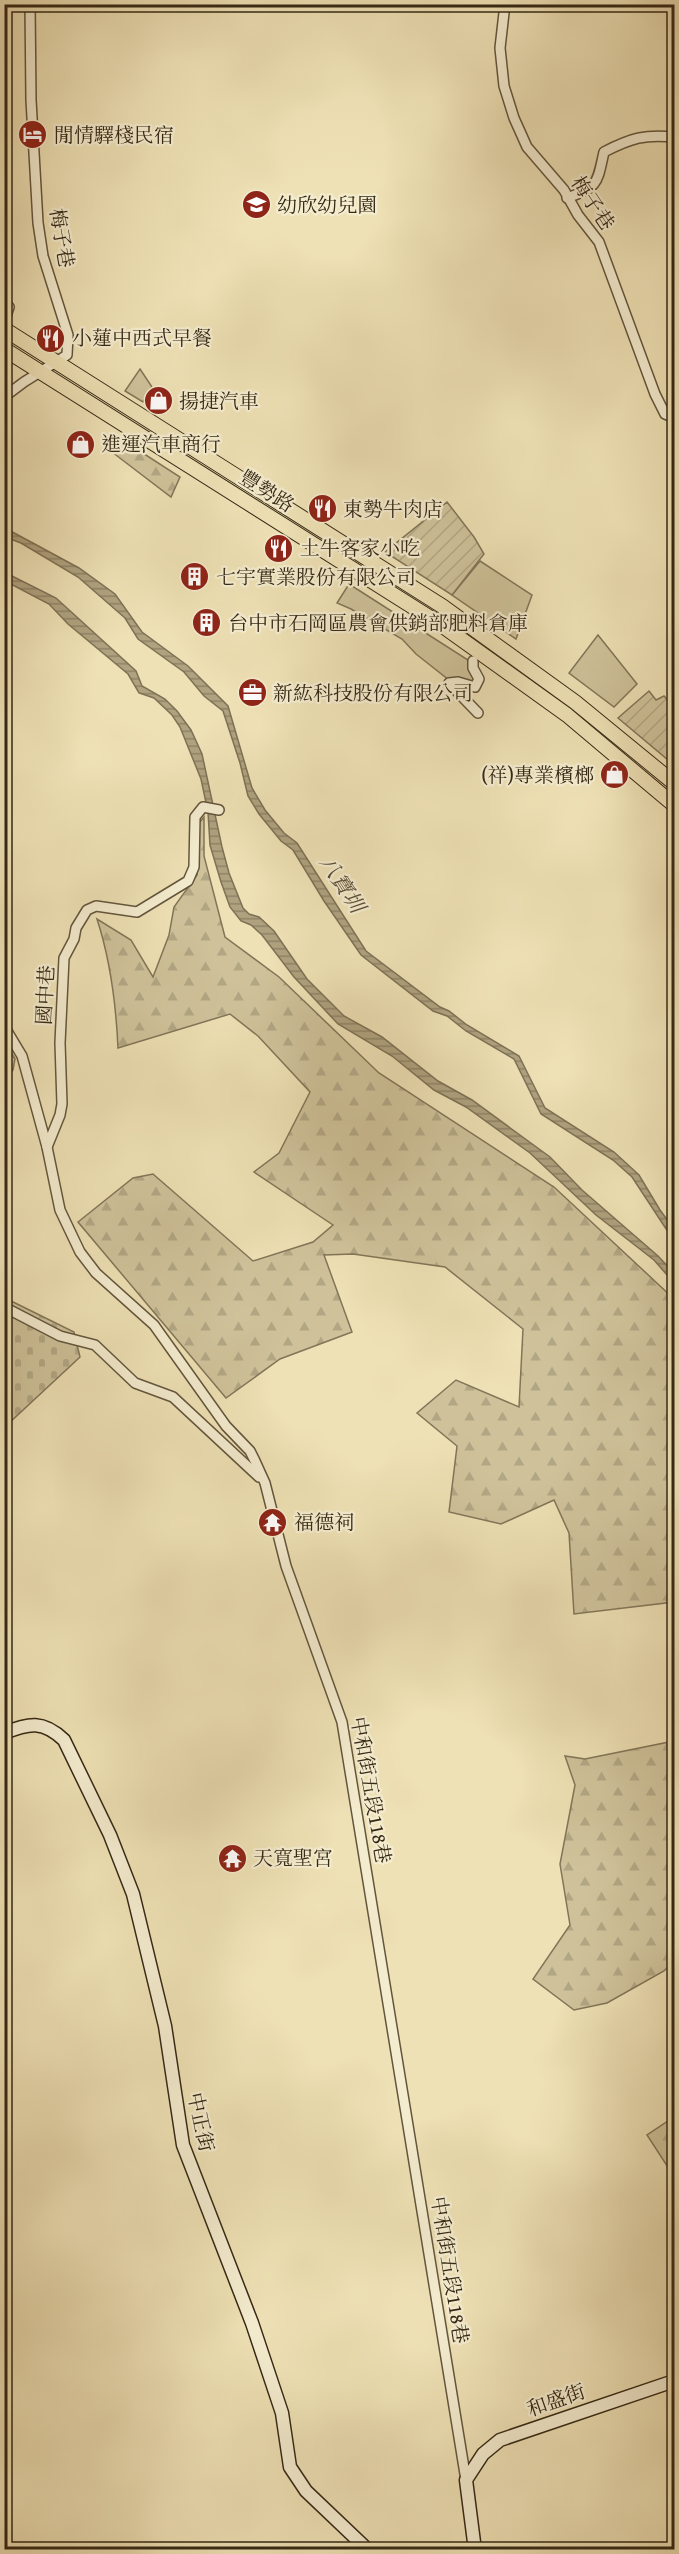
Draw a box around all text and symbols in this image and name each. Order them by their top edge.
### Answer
hotel icon: 閒情驛棧民宿 [17,119,49,151]
place label: 閒情驛棧民宿 [54,120,174,149]
street label: 梅子巷 [565,170,622,236]
school or university icon: 幼欣幼兒園 [240,189,272,221]
place label: 幼欣幼兒園 [277,190,377,219]
street label: 梅子巷 [43,206,82,270]
restaurant icon: 小蓮中西式早餐 [35,322,67,354]
place label: 小蓮中西式早餐 [72,323,212,352]
shop icon: 揚捷汽車 [142,385,174,417]
place label: 揚捷汽車 [179,386,259,415]
shop icon: 進運汽車商行 [64,428,96,460]
place label: 進運汽車商行 [101,429,221,458]
street label: 豐勢路 [234,462,300,519]
restaurant icon: 東勢牛肉店 [306,493,338,525]
place label: 東勢牛肉店 [343,494,443,523]
restaurant icon: 土牛客家小吃 [263,532,295,564]
place label: 土牛客家小吃 [300,533,420,562]
building icon: 七宇實業股份有限公司 [179,561,211,593]
place label: 七宇實業股份有限公司 [216,562,416,591]
building icon: 台中市石岡區農會供銷部肥料倉庫 [191,607,223,639]
place label: 台中市石岡區農會供銷部肥料倉庫 [228,608,528,637]
office icon: 新紘科技股份有限公司 [236,677,268,709]
place label: 新紘科技股份有限公司 [273,678,473,707]
shop icon: (祥)專業檳榔 [599,759,631,791]
place label: (祥)專業檳榔 [481,760,594,789]
water label: 八寶圳 [312,849,374,921]
street label: 國中巷 [28,964,61,1026]
temple icon: 福德祠 [257,1506,289,1538]
place label: 福德祠 [294,1507,354,1536]
street label: 中和街五段118巷 [344,1714,399,1866]
temple icon: 天寬聖宮 [216,1842,248,1874]
place label: 天寬聖宮 [253,1843,333,1872]
street label: 中正街 [181,2090,222,2154]
street label: 中和街五段118巷 [425,2194,476,2346]
street label: 和盛街 [523,2376,589,2423]

